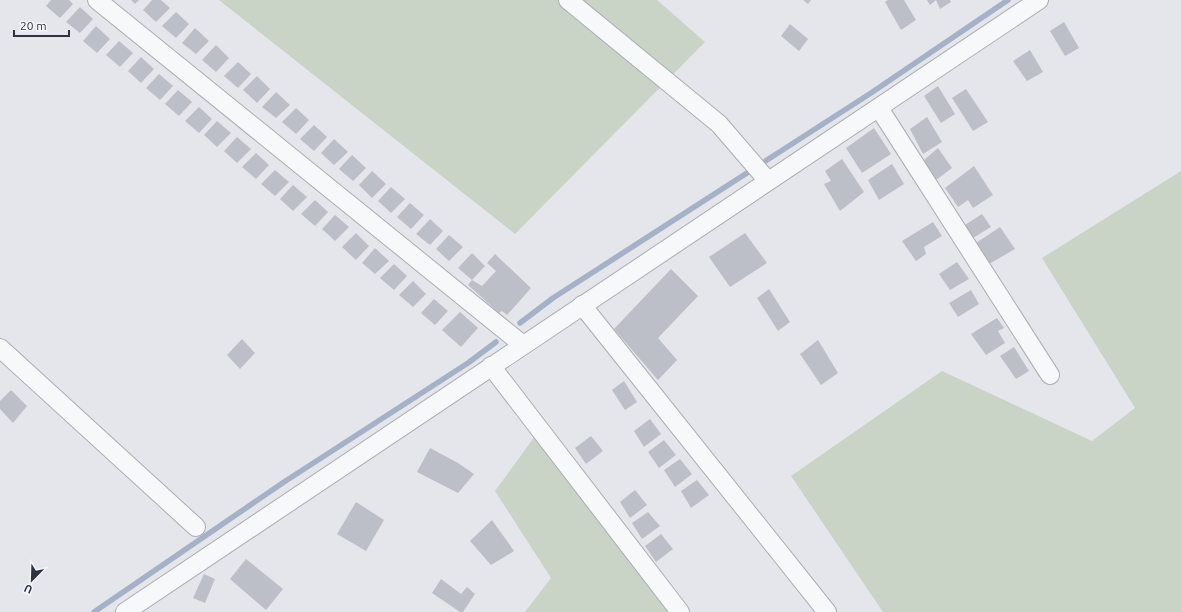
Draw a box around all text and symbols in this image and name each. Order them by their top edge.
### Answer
scale bar [14,12,69,38]
text: 20 m [20,19,47,32]
north arrow [12,560,52,600]
text: U [22,582,34,596]

